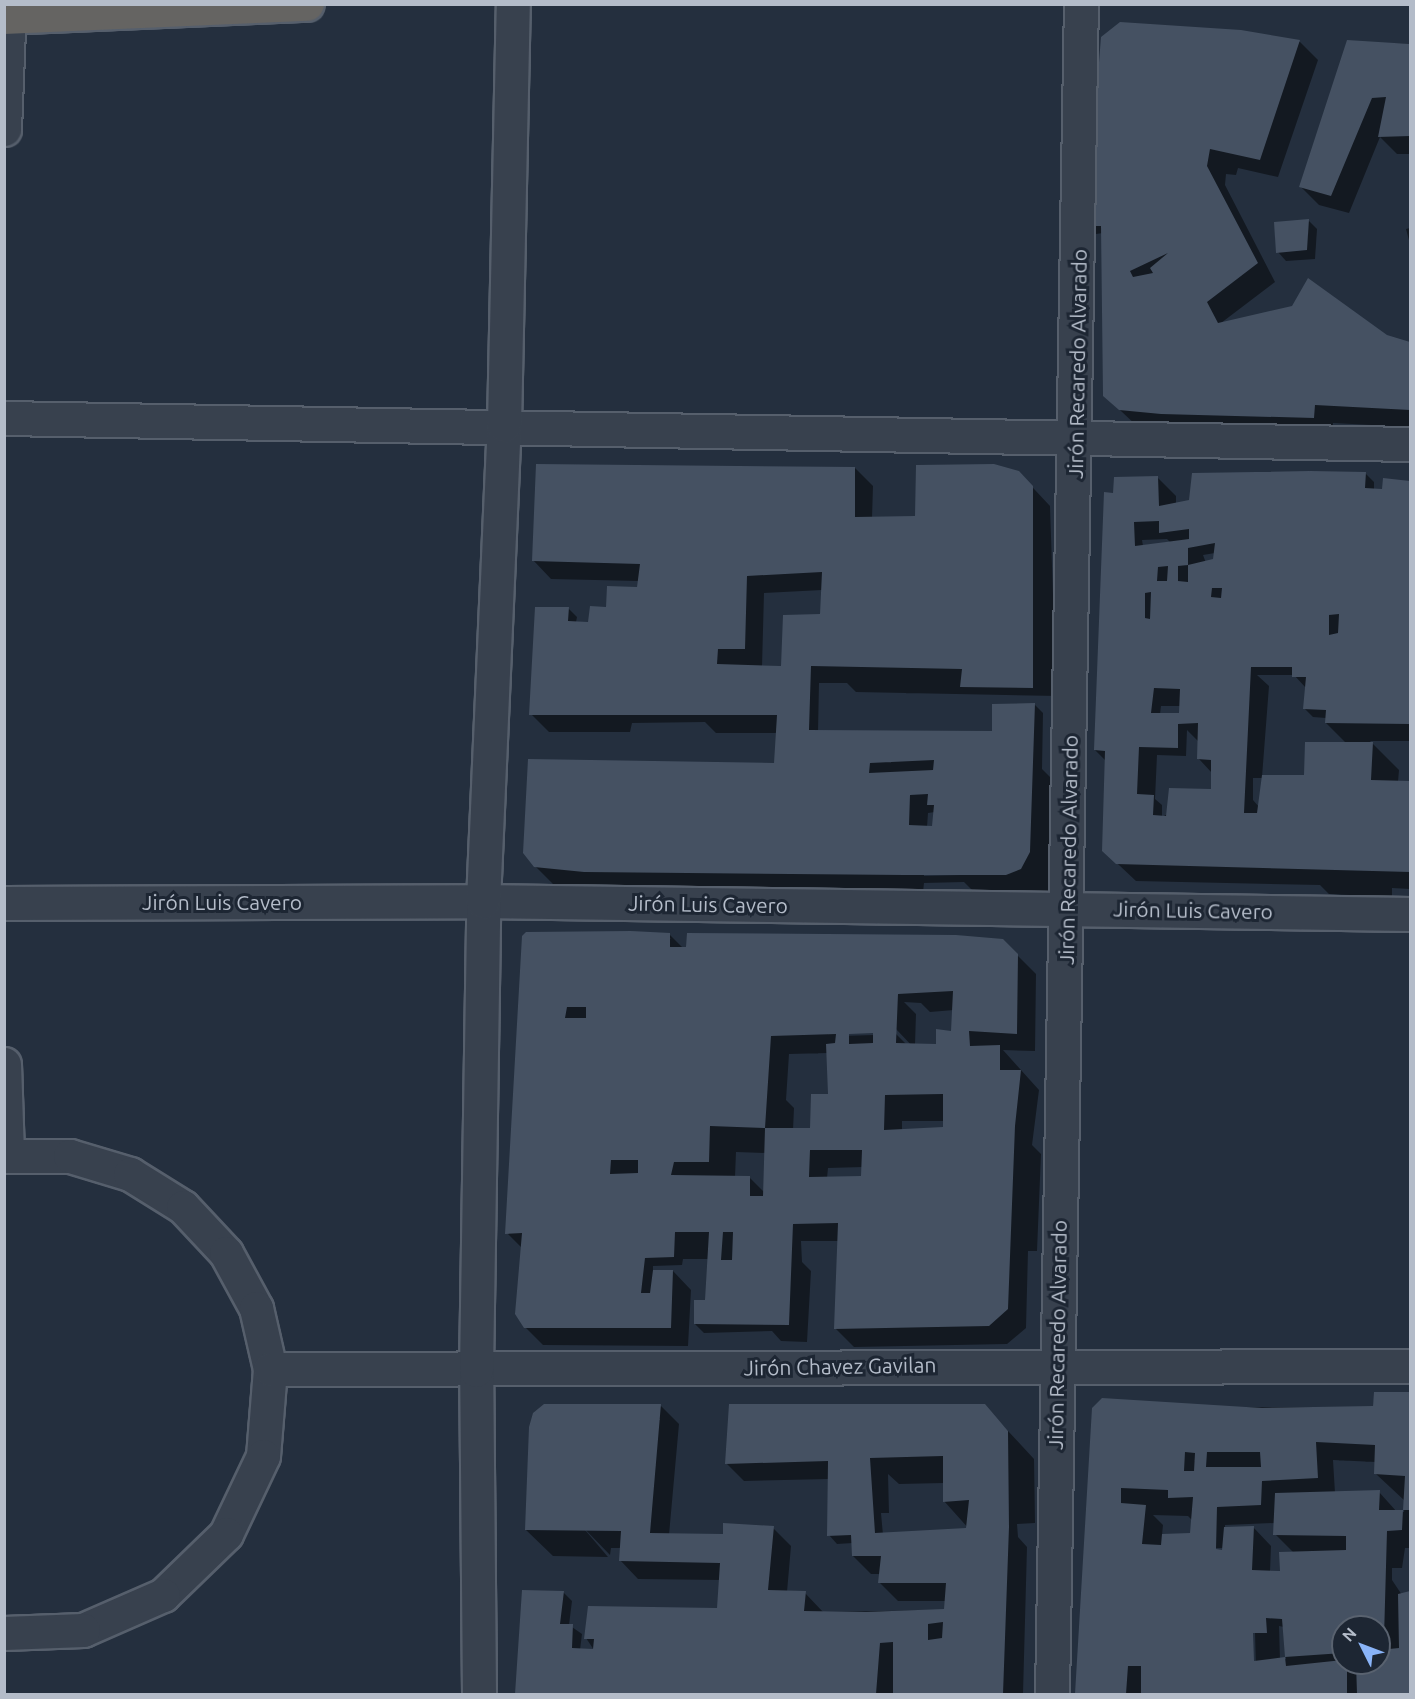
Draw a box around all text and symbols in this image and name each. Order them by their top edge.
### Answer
street label: Jirón Recaredo Alvarado [1062,249,1092,479]
street label: Jirón Recaredo Alvarado [1053,735,1083,965]
street label: Jirón Luis Cavero [142,889,302,915]
street label: Jirón Luis Cavero [628,890,788,918]
street label: Jirón Luis Cavero [1113,896,1273,924]
street label: Jirón Recaredo Alvarado [1042,1220,1072,1450]
street label: Jirón Chavez Gavilan [743,1352,937,1380]
north arrow [1331,1615,1391,1675]
text: N [1338,1624,1360,1645]

